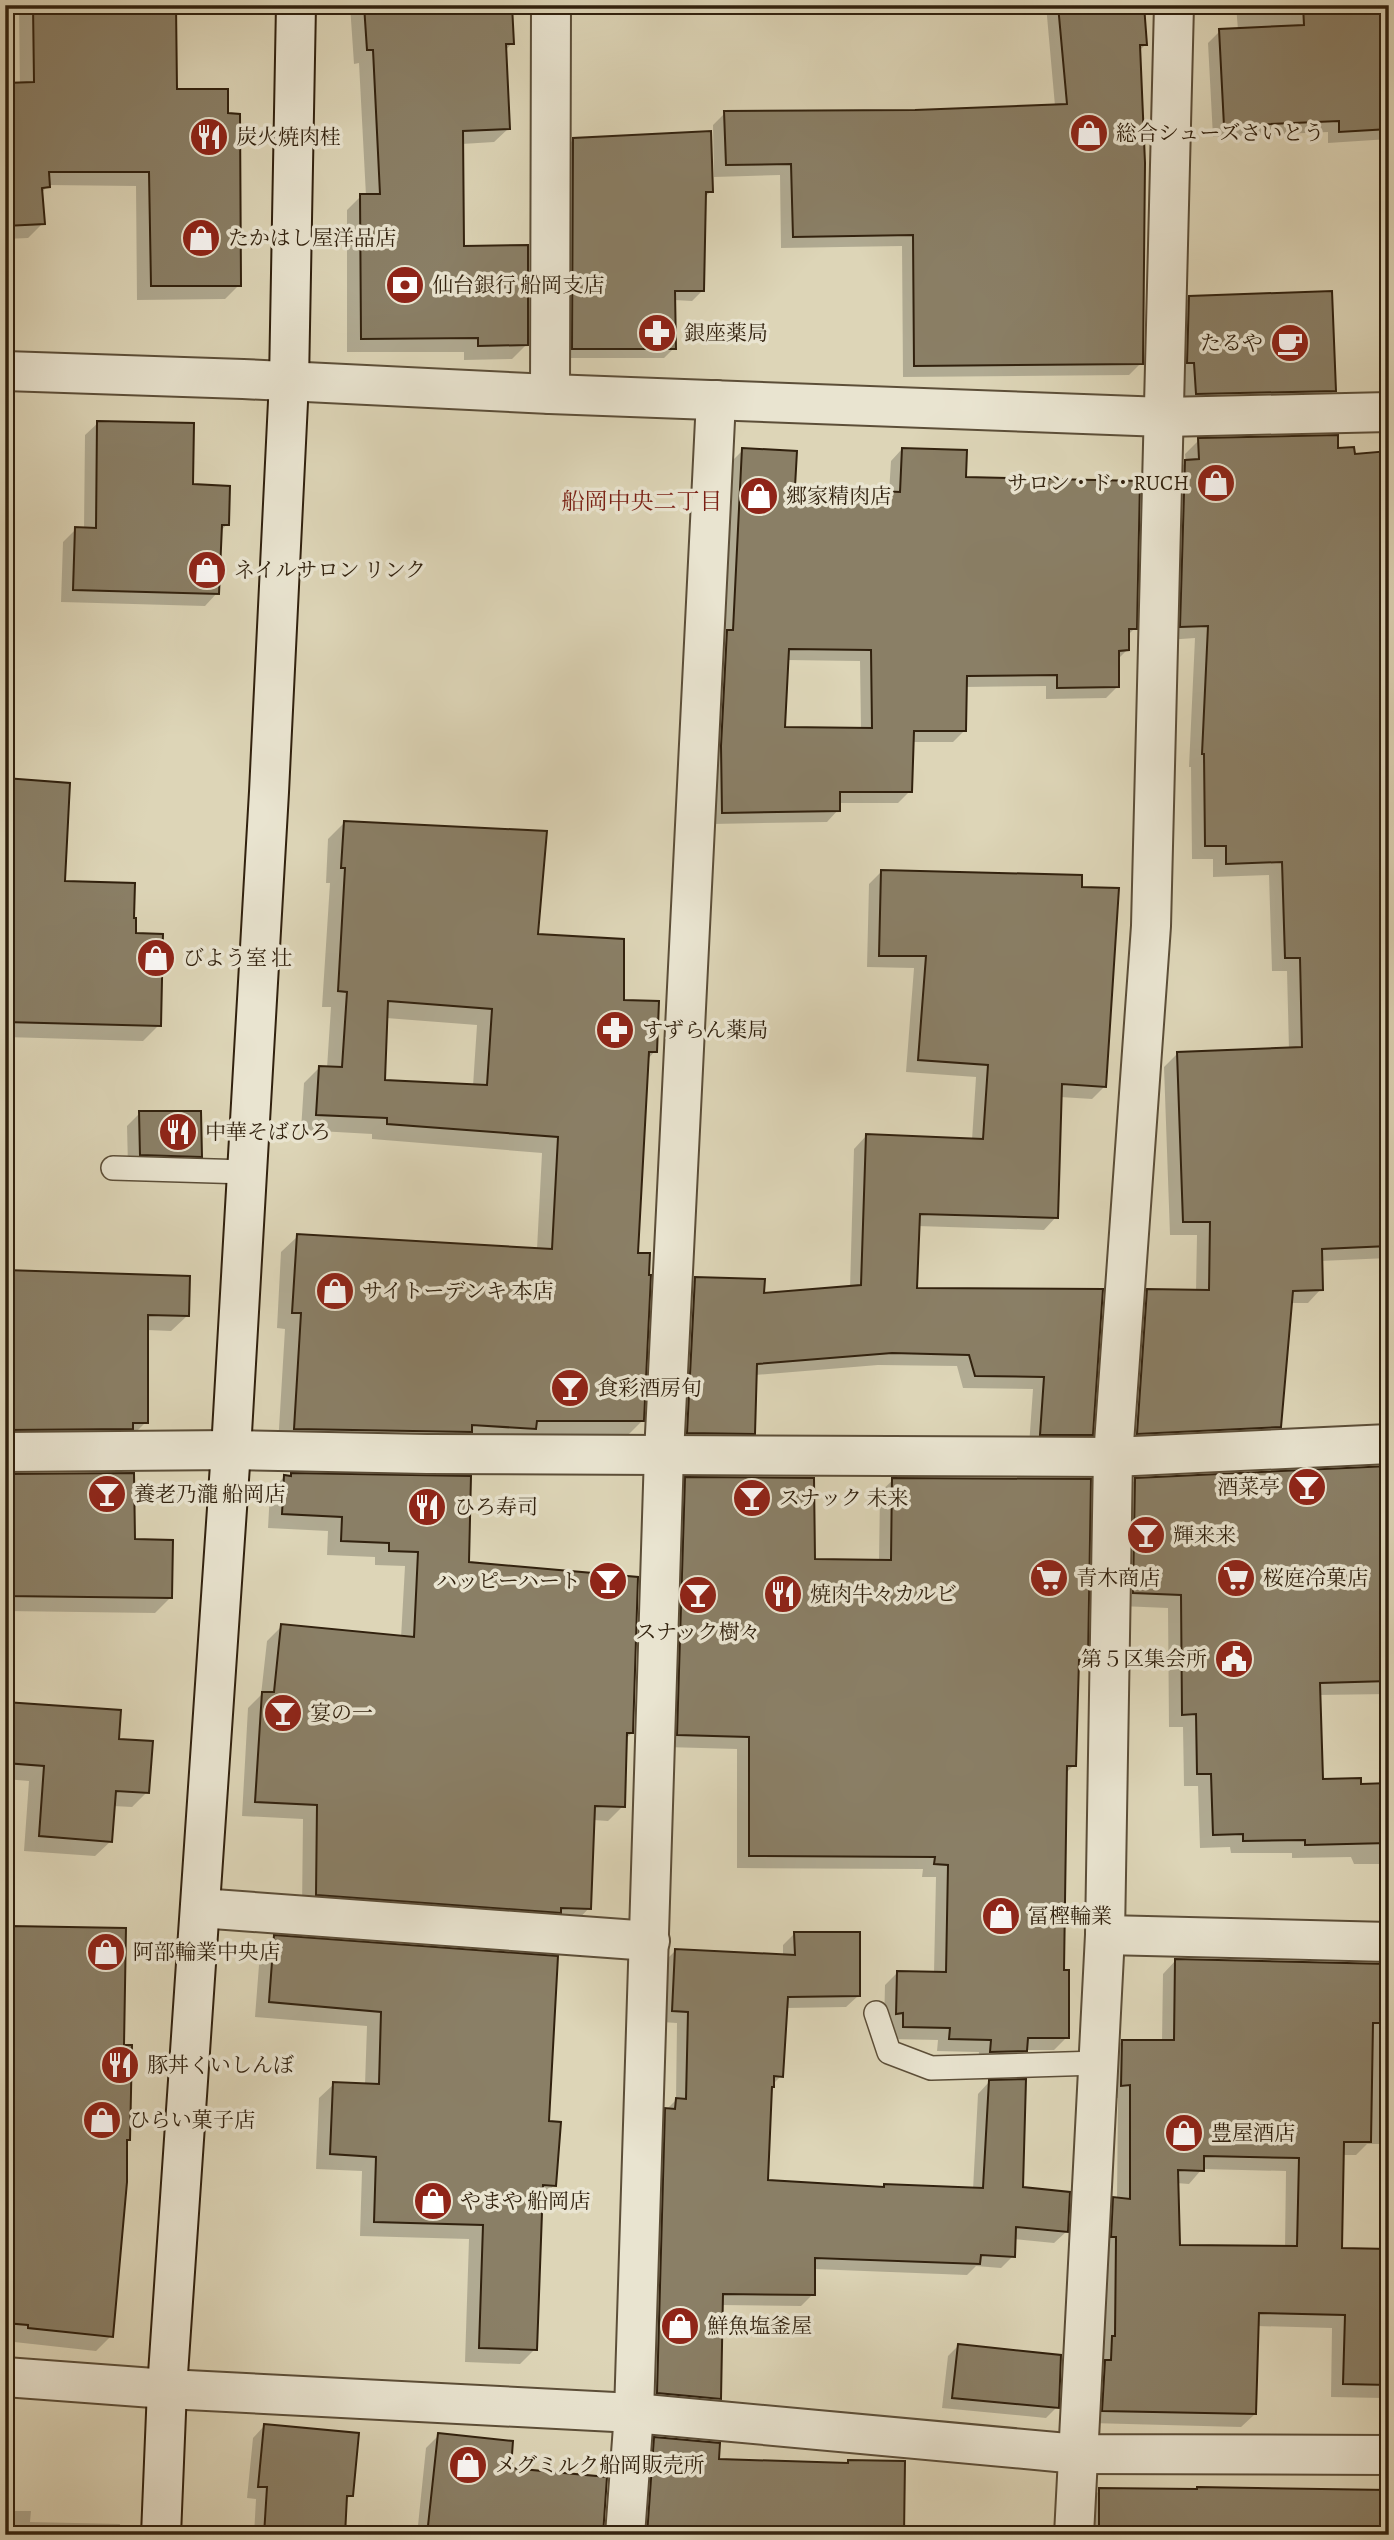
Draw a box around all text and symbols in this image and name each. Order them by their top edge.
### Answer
shop icon: 総合シューズさいとう [1068,112,1110,154]
restaurant icon: 炭火焼肉桂 [188,116,230,158]
place label: 総合シューズさいとう [1116,119,1325,147]
place label: 炭火焼肉桂 [236,123,341,151]
shop icon: たかはし屋洋品店 [180,217,222,259]
place label: たかはし屋洋品店 [228,224,396,252]
bank icon: 仙台銀行 船岡支店 [384,264,426,306]
place label: 仙台銀行 船岡支店 [432,271,604,299]
pharmacy icon: 銀座薬局 [636,312,678,354]
place label: 銀座薬局 [684,319,768,347]
cafe icon: たるや [1269,322,1311,364]
place label: たるや [1200,329,1263,357]
shop icon: サロン・ド・RUCH [1195,462,1237,504]
place label: サロン・ド・RUCH [1007,469,1189,497]
shop icon: 郷家精肉店 [738,475,780,517]
place label: 郷家精肉店 [786,482,891,510]
district label: 船岡中央二丁目 [562,486,723,517]
shop icon: ネイルサロン リンク [186,549,228,591]
place label: ネイルサロン リンク [234,556,426,584]
shop icon: びよう室 壮 [135,937,177,979]
place label: びよう室 壮 [183,944,292,972]
pharmacy icon: すずらん薬局 [594,1009,636,1051]
place label: すずらん薬局 [642,1016,768,1044]
restaurant icon: 中華そばひろ [157,1111,199,1153]
place label: 中華そばひろ [205,1118,331,1146]
shop icon: サイトーデンキ 本店 [314,1270,356,1312]
place label: サイトーデンキ 本店 [362,1277,553,1305]
bar icon: 食彩酒房旬 [549,1367,591,1409]
place label: 食彩酒房旬 [597,1374,702,1402]
bar icon: 酒菜亭 [1286,1466,1328,1508]
bar icon: 養老乃瀧 船岡店 [86,1473,128,1515]
place label: 酒菜亭 [1217,1473,1280,1501]
bar icon: スナック 未来 [731,1477,773,1519]
place label: 養老乃瀧 船岡店 [134,1480,285,1508]
place label: スナック 未来 [779,1484,908,1512]
restaurant icon: ひろ寿司 [406,1486,448,1528]
place label: ひろ寿司 [454,1493,538,1521]
bar icon: 輝来来 [1125,1514,1167,1556]
place label: 輝来来 [1173,1521,1236,1549]
supermarket icon: 青木商店 [1028,1557,1070,1599]
supermarket icon: 桜庭冷菓店 [1215,1557,1257,1599]
bar icon: ハッピーハート [587,1560,629,1602]
place label: 青木商店 [1076,1564,1160,1592]
place label: 桜庭冷菓店 [1263,1564,1368,1592]
place label: ハッピーハート [436,1567,581,1595]
restaurant icon: 焼肉牛々カルビ [762,1573,804,1615]
bar icon: スナック樹々 [677,1574,719,1616]
place label: 焼肉牛々カルビ [810,1580,957,1608]
place label: スナック樹々 [635,1618,761,1646]
public building icon: 第５区集会所 [1213,1638,1255,1680]
place label: 第５区集会所 [1081,1645,1207,1673]
bar icon: 宴の一 [262,1692,304,1734]
place label: 宴の一 [310,1699,373,1727]
shop icon: 冨樫輪業 [980,1895,1022,1937]
place label: 冨樫輪業 [1028,1902,1112,1930]
shop icon: 阿部輪業中央店 [85,1931,127,1973]
place label: 阿部輪業中央店 [133,1938,280,1966]
restaurant icon: 豚丼くいしんぼ [99,2044,141,2086]
place label: 豚丼くいしんぼ [147,2051,294,2079]
shop icon: ひらい菓子店 [81,2099,123,2141]
place label: ひらい菓子店 [129,2106,255,2134]
shop icon: 豊屋酒店 [1163,2112,1205,2154]
place label: 豊屋酒店 [1211,2119,1295,2147]
shop icon: やまや 船岡店 [412,2180,454,2222]
place label: やまや 船岡店 [460,2187,590,2215]
shop icon: 鮮魚塩釜屋 [659,2305,701,2347]
place label: 鮮魚塩釜屋 [707,2312,812,2340]
shop icon: メグミルク船岡販売所 [447,2444,489,2486]
place label: メグミルク船岡販売所 [495,2451,705,2479]

